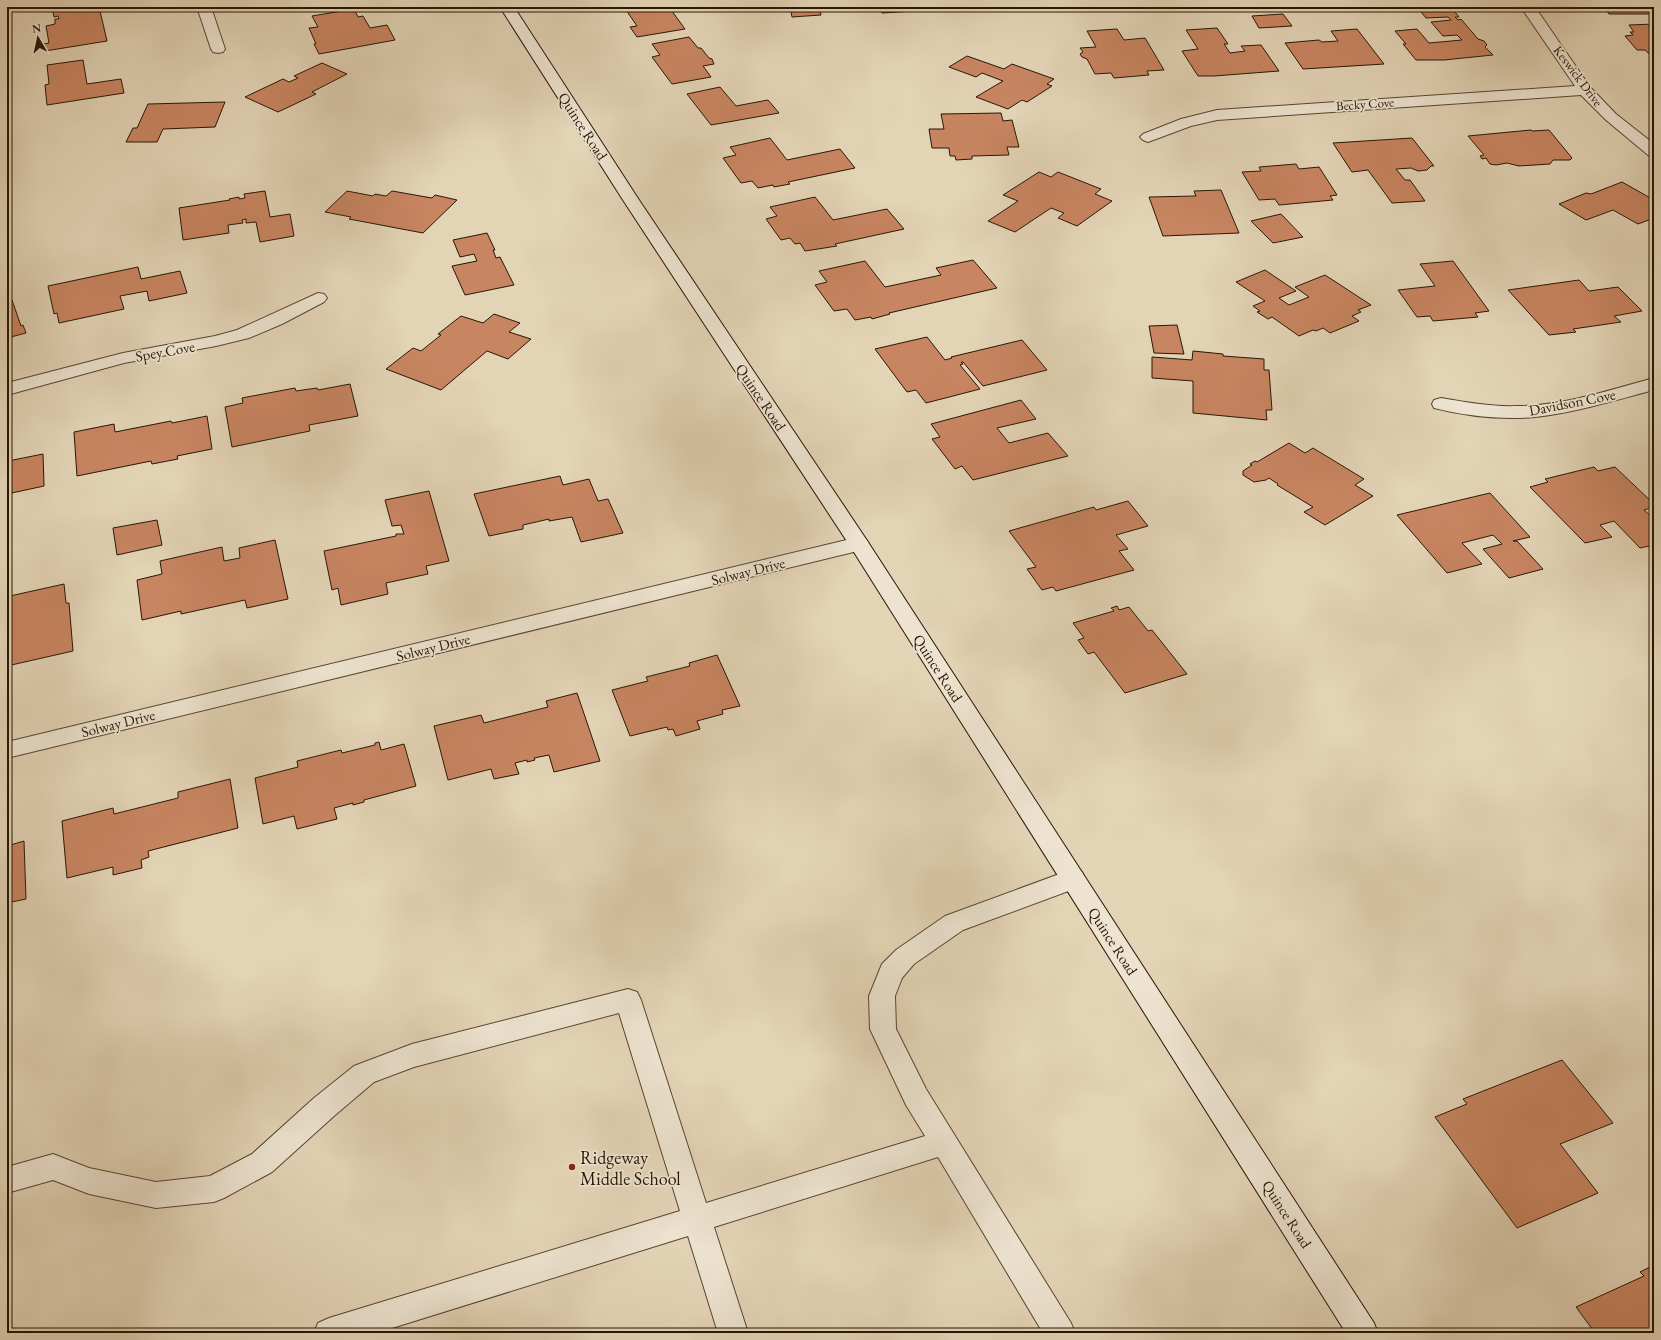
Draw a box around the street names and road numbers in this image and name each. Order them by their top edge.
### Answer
street label: Keswick Drive [1550,42,1606,110]
street label: Quince Road [554,89,612,164]
street label: Becky Cove [1335,93,1395,115]
street label: Spey Cove [134,336,196,366]
street label: Quince Road [732,360,791,435]
street label: Davidson Cove [1527,384,1617,420]
street label: Solway Drive [709,553,787,589]
street label: Solway Drive [394,629,472,665]
street label: Quince Road [909,631,967,706]
street label: Solway Drive [79,705,157,741]
street label: Quince Road [1084,904,1142,979]
street label: Quince Road [1258,1177,1316,1252]

